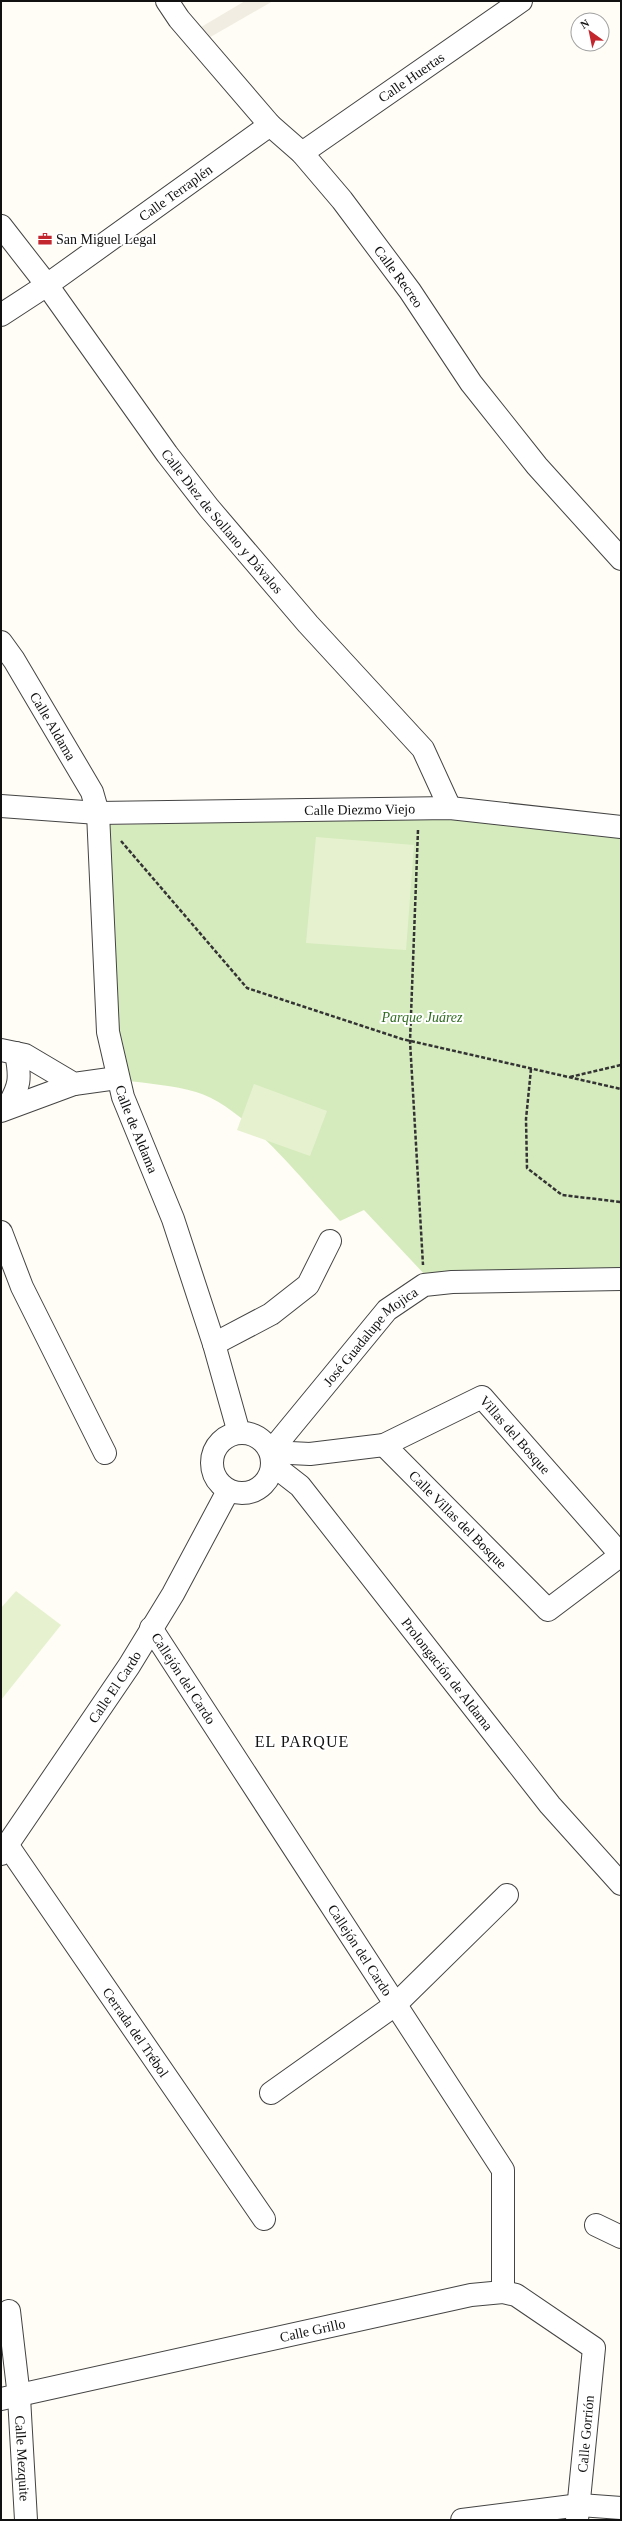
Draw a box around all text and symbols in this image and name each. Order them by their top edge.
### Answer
north arrow [570,12,610,52]
text: N [578,16,591,31]
street label: Calle Huertas [376,49,447,105]
street label: Calle Terraplén [136,162,215,224]
office icon: San Miguel Legal [37,231,53,247]
place label: San Miguel Legal [56,232,156,247]
street label: Calle Recreo [371,243,426,310]
street label: Calle Diez de Sollano y Dávalos [158,446,286,596]
street label: Calle Aldama [27,689,79,764]
street label: Calle Diezmo Viejo [304,801,415,818]
park label: Parque Juárez [381,1010,463,1025]
street label: Calle de Aldama [113,1084,161,1176]
street label: José Guadalupe Mojica [320,1284,421,1389]
street label: Villas del Bosque [477,1393,553,1477]
street label: Calle Villas del Bosque [406,1468,510,1571]
street label: Prolongación de Aldama [399,1615,496,1734]
street label: Callejón del Cardo [149,1630,219,1727]
street label: Calle El Cardo [85,1648,144,1726]
district label: EL PARQUE [255,1733,349,1750]
street label: Callejón del Cardo [325,1902,395,1998]
street label: Cerrada del Trébol [100,1985,172,2080]
street label: Calle Grillo [278,2316,347,2345]
street label: Calle Gorrión [575,2395,597,2473]
street label: Calle Mezquite [13,2415,32,2502]

